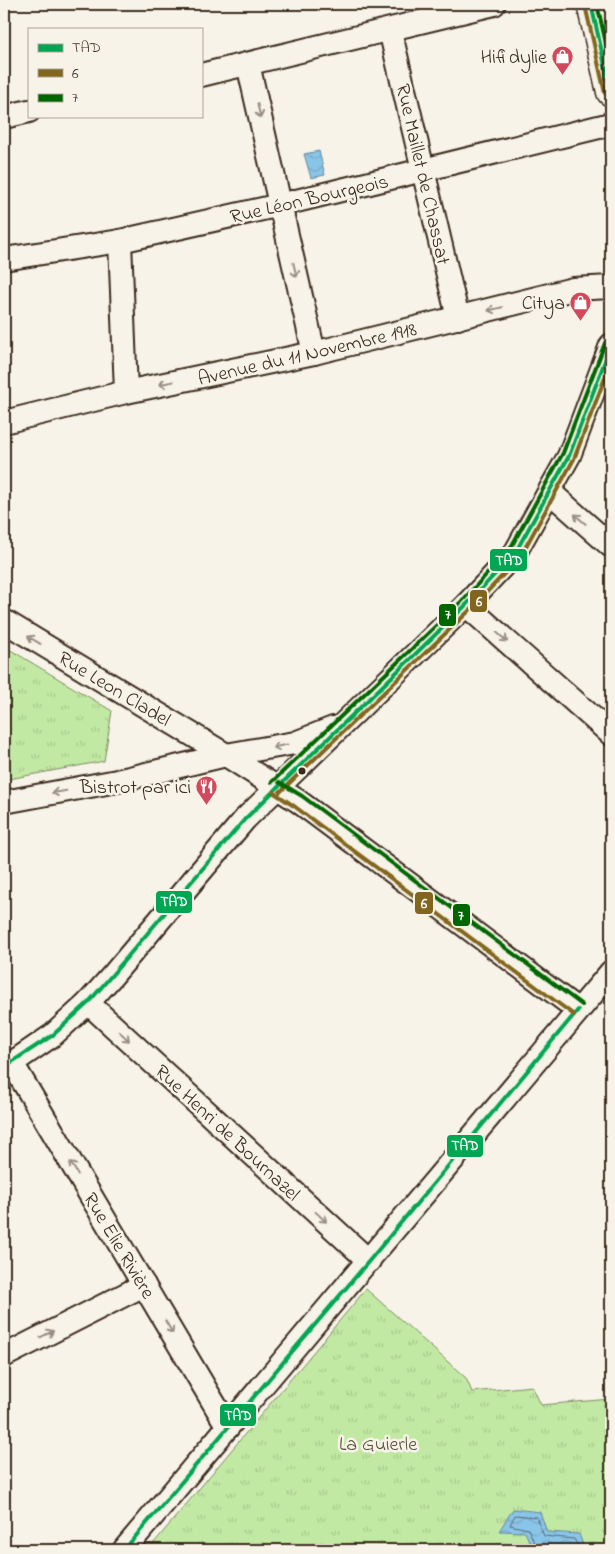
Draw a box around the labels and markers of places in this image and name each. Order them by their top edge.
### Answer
place label: Hifidylie [481,44,547,73]
shop icon: Hifidylie [551,44,575,75]
place label: Citya [522,290,565,319]
shop icon: Citya [569,290,593,321]
unlabelled marker [297,766,307,776]
place label: Bistrot par ici [79,774,191,803]
restaurant icon: Bistrot par ici [195,774,219,805]

